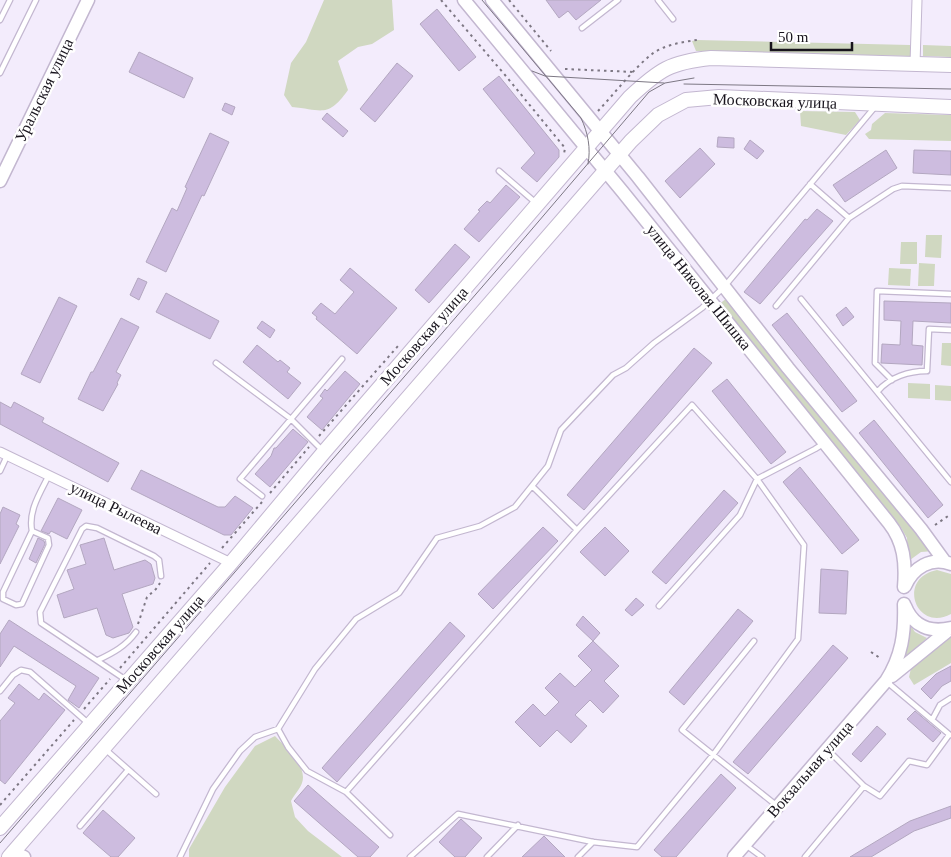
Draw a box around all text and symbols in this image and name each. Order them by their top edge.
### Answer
scale bar [771,20,852,52]
text: 50 m [778,29,809,45]
street label: Уральская улица [12,35,77,145]
street label: Московская улица [713,90,837,113]
street label: улица Николая Шишка [642,221,755,354]
street label: Московская улица [377,283,472,389]
street label: улица Рылеева [67,478,165,538]
street label: Московская улица [113,591,208,697]
street label: Вокзальная улица [764,718,857,821]

